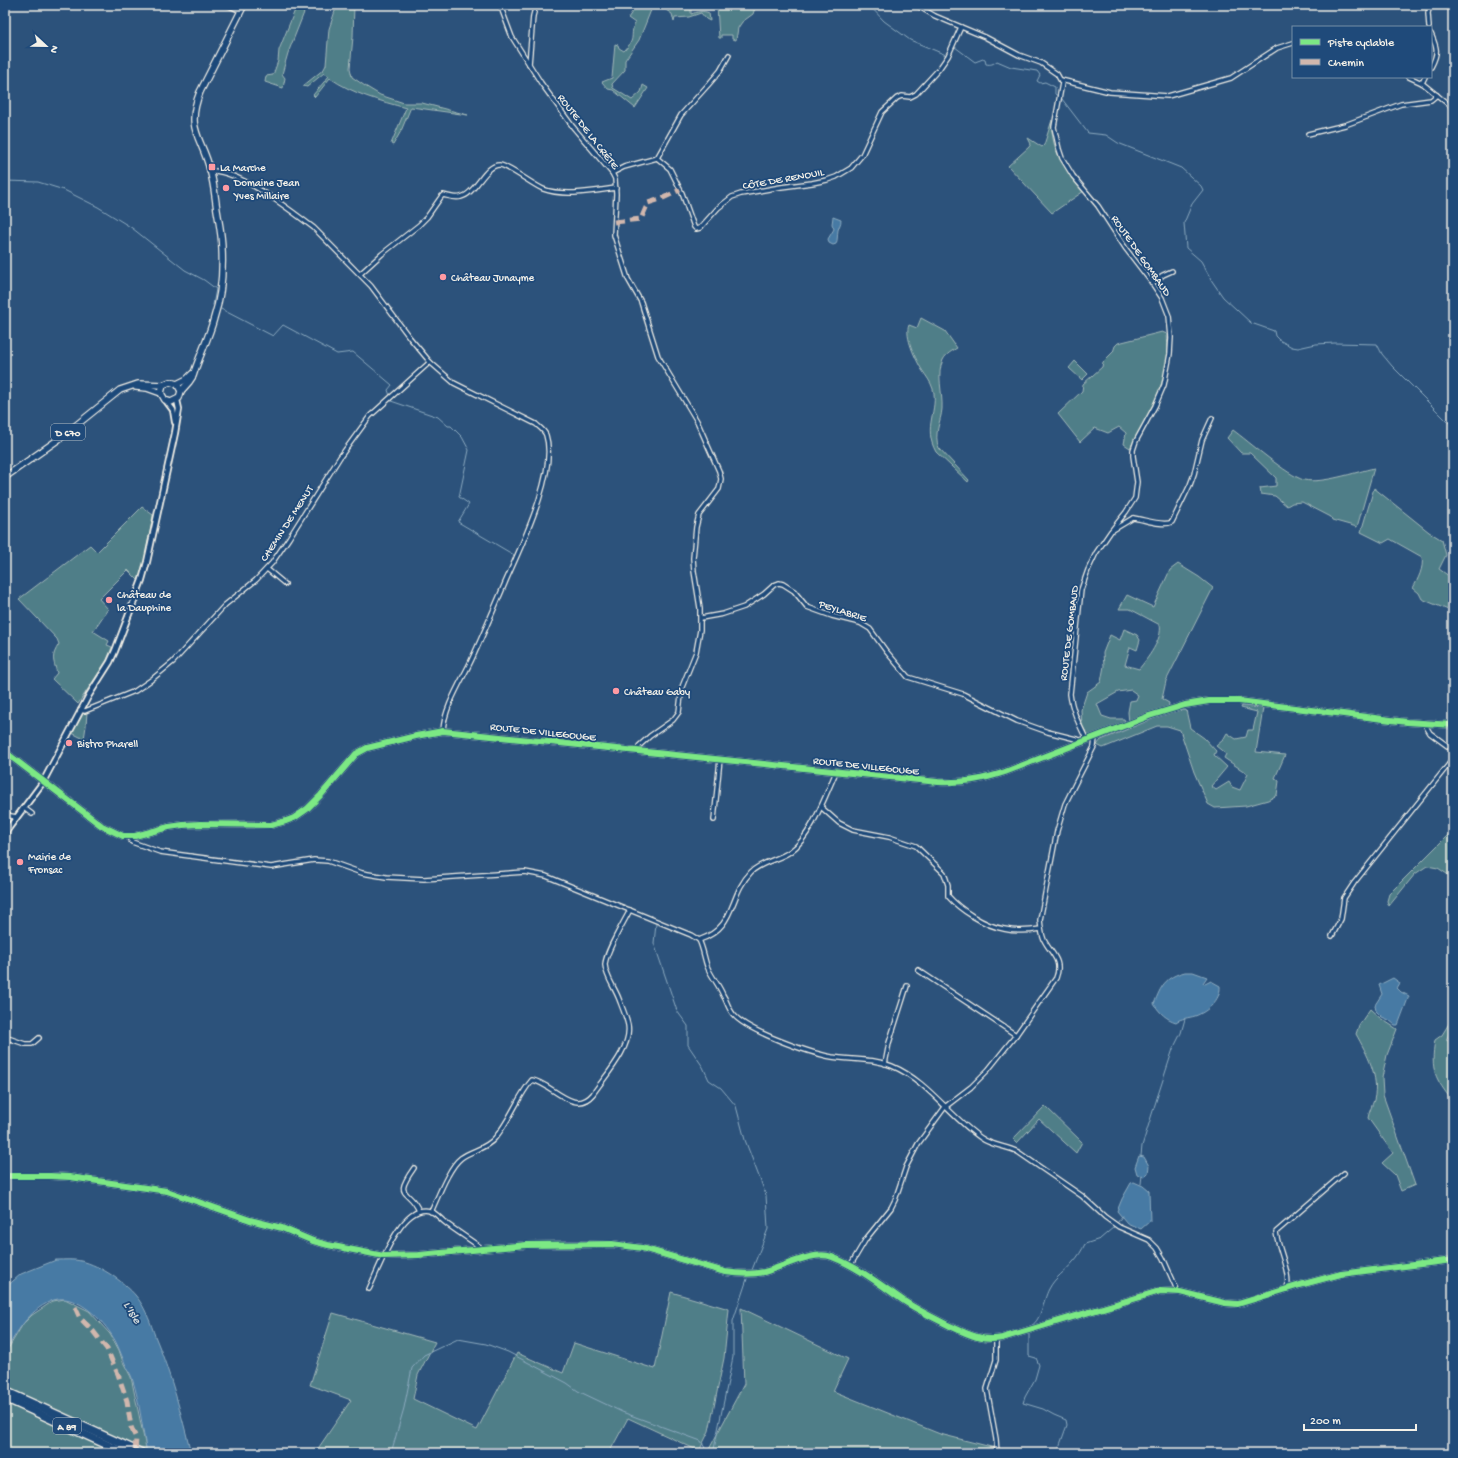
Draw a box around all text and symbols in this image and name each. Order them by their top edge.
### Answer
north arrow [26,26,66,66]
legend [1292,26,1432,78]
text: Piste cyclable [1327,37,1395,51]
text: N [47,43,60,55]
text: Chemin [1328,57,1364,71]
street label: ROUTE DE LA CRÊTE [554,92,622,173]
marker: La Marche [207,162,217,172]
place label: La Marche [220,163,266,175]
street label: CÔTE DE RENOUIL [742,166,826,193]
place label: Domaine Jean Yves Millaire [233,178,300,203]
marker: Domaine Jean Yves Millaire [221,183,231,193]
street label: ROUTE DE GOMBAUD [1108,213,1173,300]
marker: Château Junayme [438,272,448,282]
place label: Château Junayme [451,273,535,285]
road number: D 670 [51,424,85,440]
street label: CHEMIN DE MENUT [259,483,317,564]
street label: ROUTE DE GOMBAUD [1058,584,1082,682]
place label: Château de la Dauphine [117,590,172,615]
marker: Château de la Dauphine [104,595,114,605]
street label: PEYLABRIE [816,598,869,626]
marker: Château Gaby [611,686,621,696]
place label: Château Gaby [624,687,691,699]
street label: ROUTE DE VILLEGOUGE [489,721,597,745]
marker: Bistro Pharell [64,738,74,748]
place label: Bistro Pharell [76,739,139,751]
street label: ROUTE DE VILLEGOUGE [812,755,920,779]
place label: Mairie de Fronsac [27,852,71,877]
marker: Mairie de Fronsac [15,857,25,867]
water label: L'Isle [119,1299,144,1327]
scale bar [1304,1406,1416,1432]
text: 200 m [1310,1415,1341,1429]
road number: A 89 [53,1418,81,1434]

